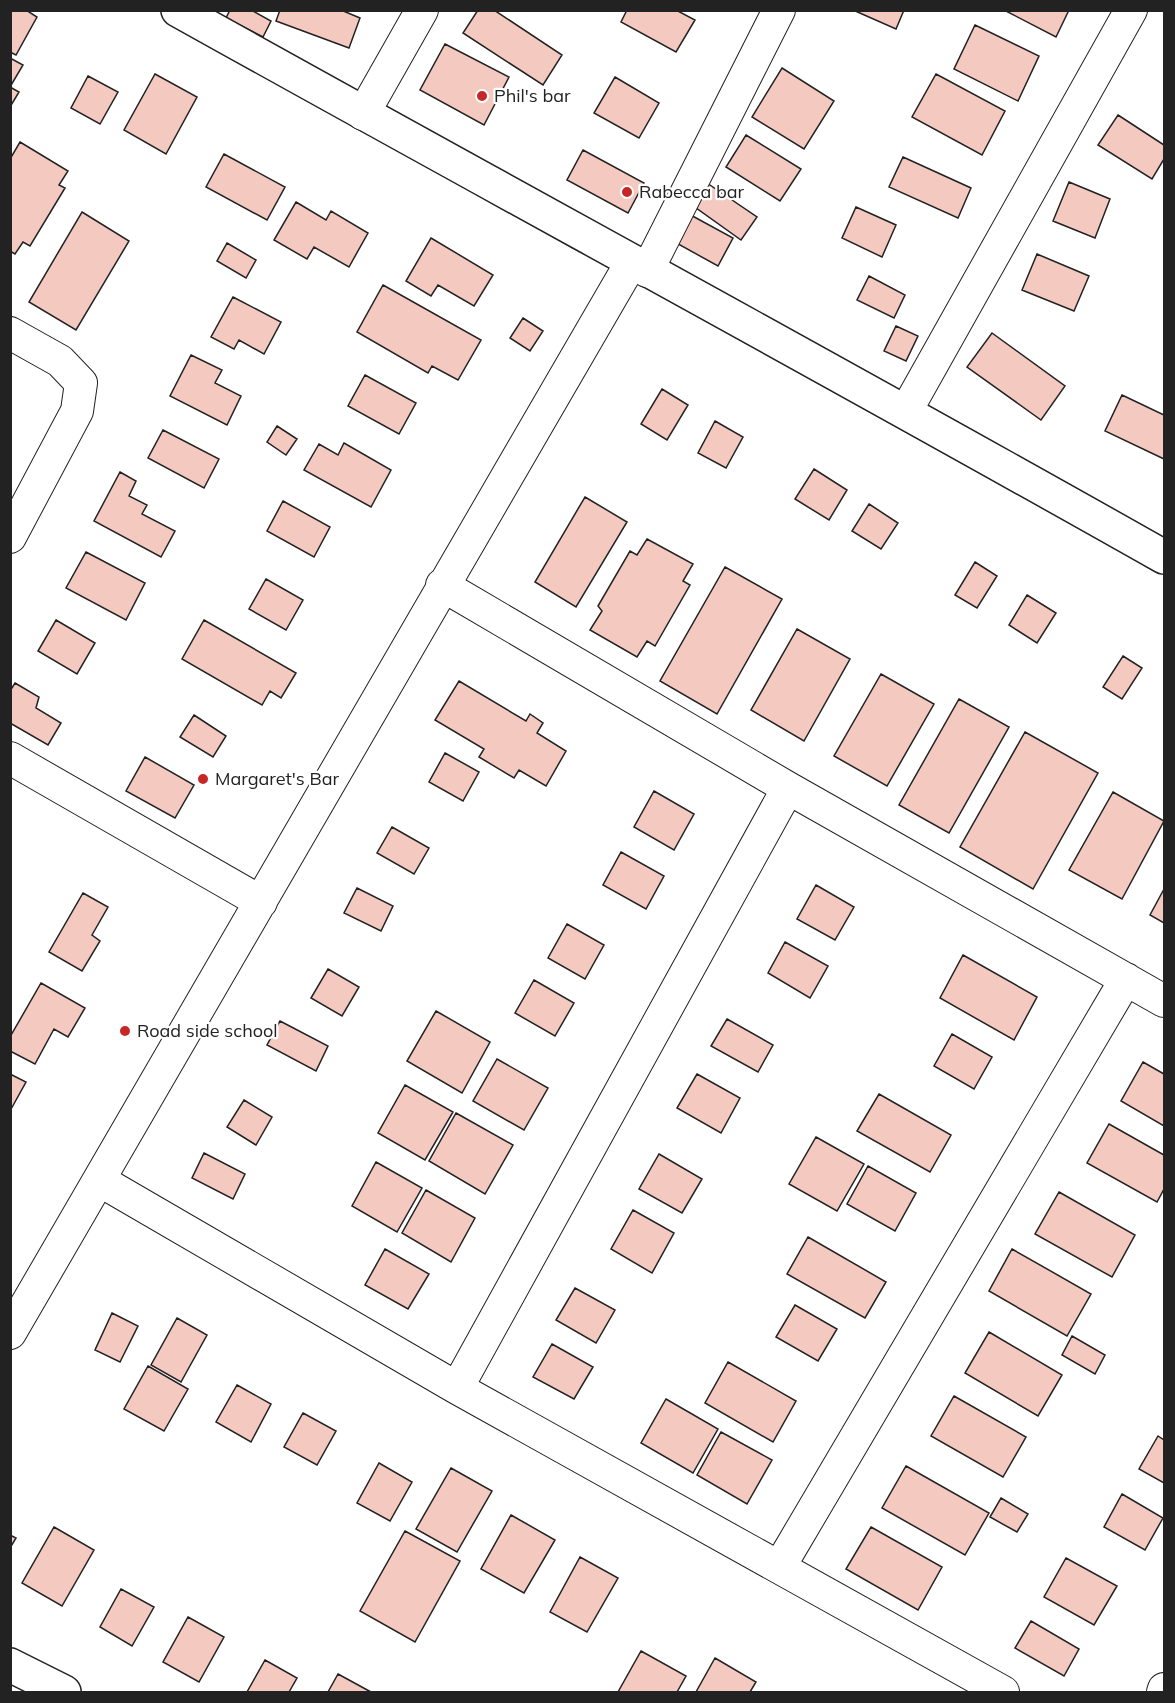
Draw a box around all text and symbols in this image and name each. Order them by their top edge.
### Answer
place label: Phil's bar [494,84,571,107]
marker: Phil's bar [475,89,489,103]
place label: Rabecca bar [639,180,744,203]
marker: Rabecca bar [620,185,634,199]
place label: Margaret's Bar [215,767,339,790]
marker: Margaret's Bar [196,772,210,786]
place label: Road side school [137,1019,278,1042]
marker: Road side school [118,1024,132,1038]

